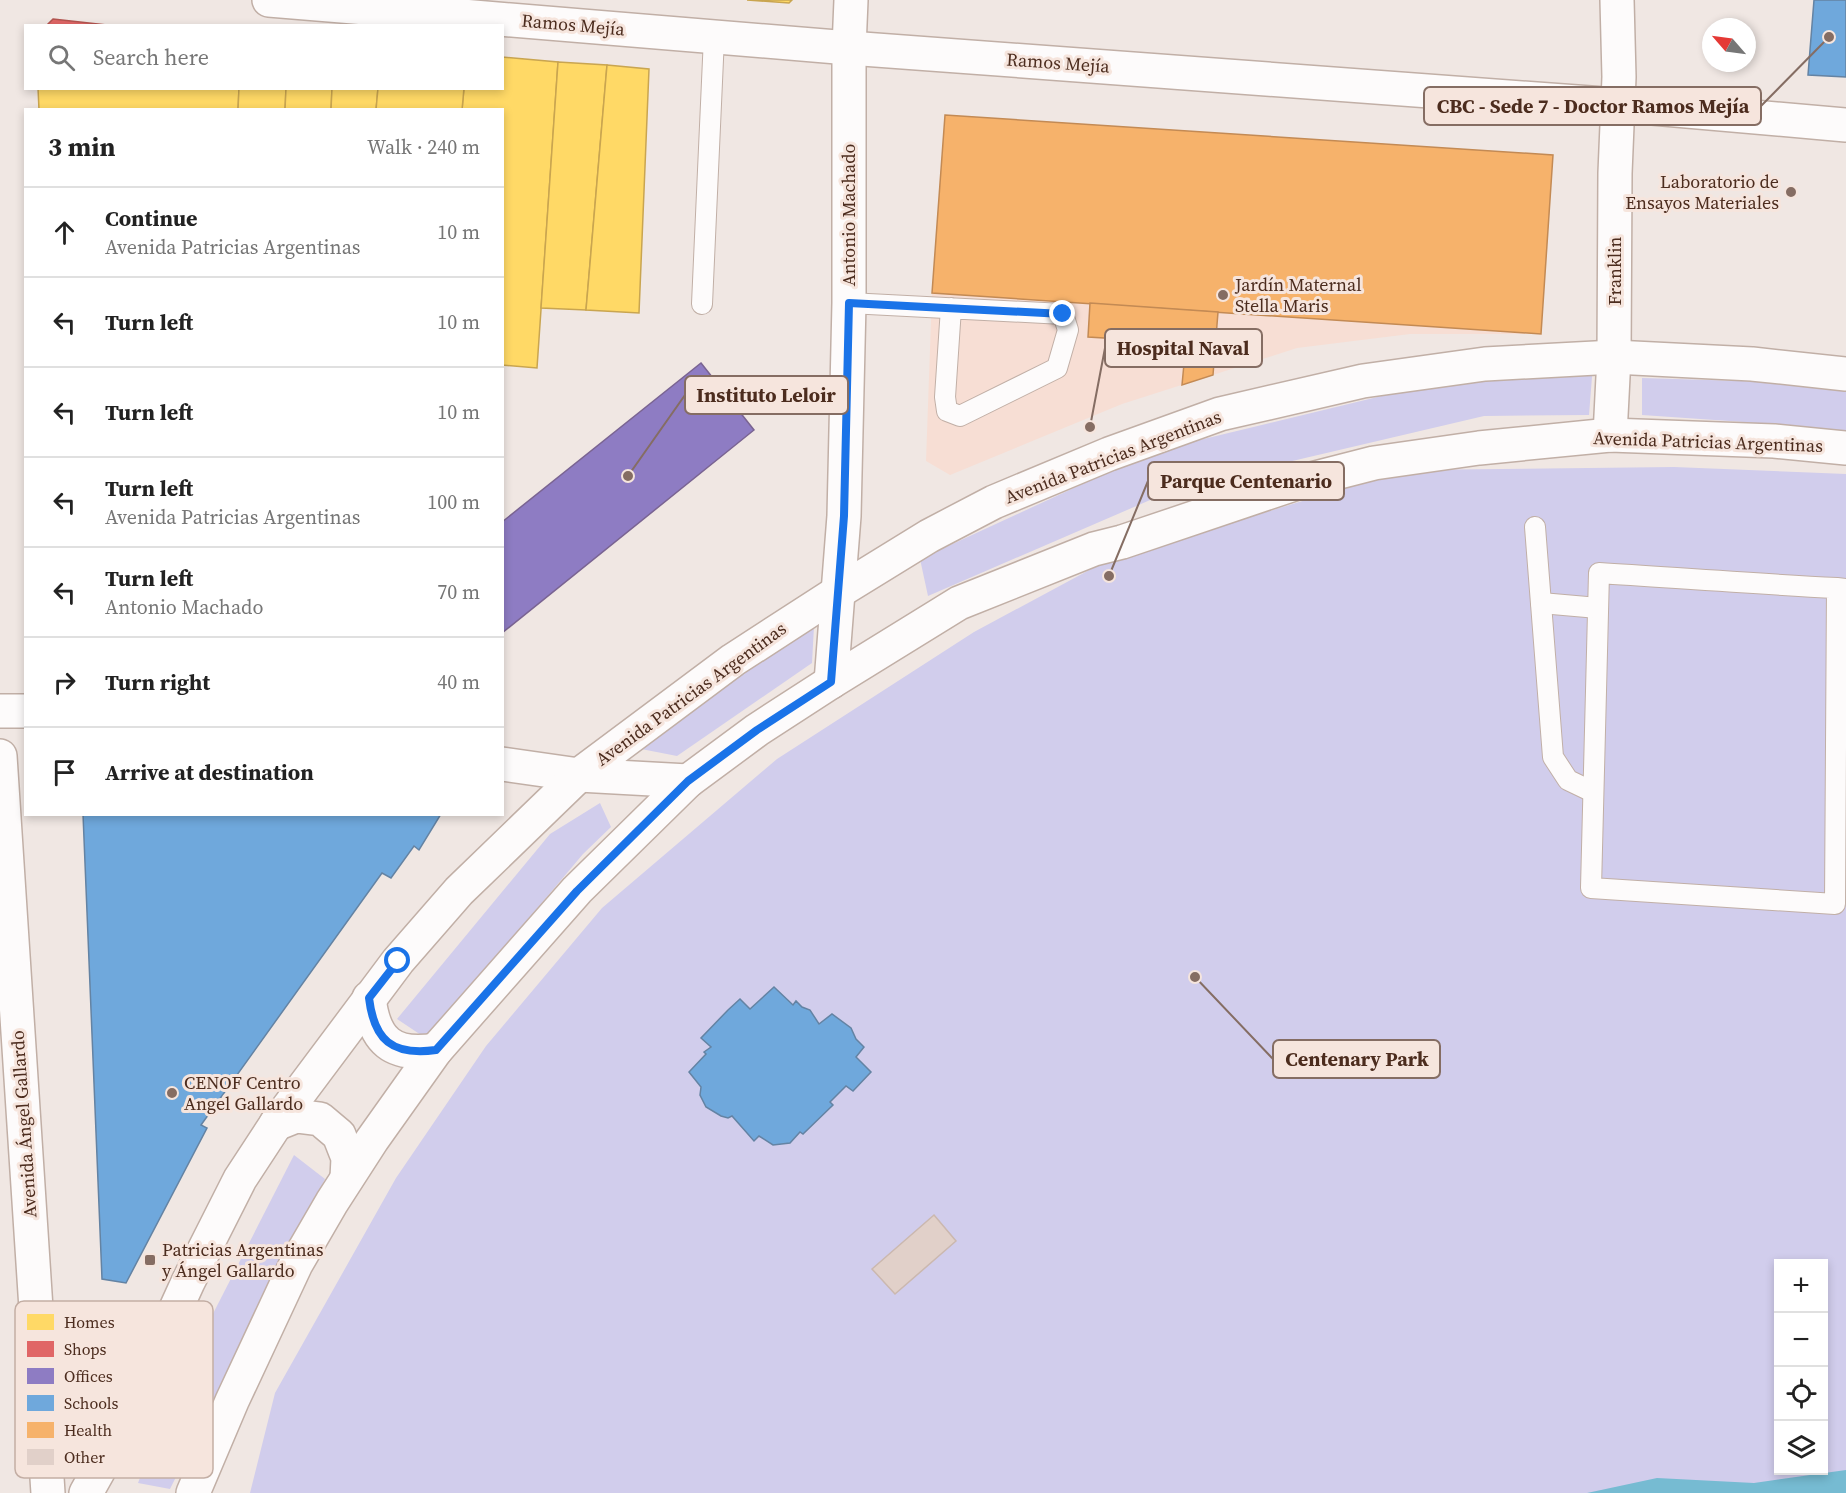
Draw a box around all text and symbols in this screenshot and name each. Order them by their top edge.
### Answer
street label: Ramos Mejía [520,8,627,42]
north arrow [1702,18,1756,72]
search box [24,24,504,90]
icon: search [45,41,78,74]
text: Search here [93,42,209,72]
street label: Ramos Mejía [1006,46,1111,79]
callout: CBC - Sede 7 - Doctor Ramos Mejía [1424,87,1761,125]
text: CBC - Sede 7 - Doctor Ramos Mejía [1437,92,1750,120]
text: 3 min [48,129,115,165]
text: Walk · 240 m [367,133,480,161]
street label: Antonio Machado [836,144,861,286]
place label: Laboratorio de Ensayos Materiales [1625,169,1779,215]
marker: Laboratorio de Ensayos Materiales [1784,185,1798,199]
text: Continue [105,203,198,233]
icon: ahead [48,216,81,249]
text: 10 m [437,218,480,246]
text: Avenida Patricias Argentinas [105,233,361,261]
street label: Franklin [1602,236,1627,305]
place label: Jardín Maternal Stella Maris [1234,272,1362,318]
marker: Jardín Maternal Stella Maris [1216,288,1230,302]
route end [1049,300,1075,326]
icon: left [48,306,81,339]
text: Turn left [105,307,193,337]
text: 10 m [437,308,480,336]
callout: Hospital Naval [1105,329,1262,367]
text: Hospital Naval [1116,334,1250,362]
callout: Instituto Leloir [685,376,848,414]
text: Instituto Leloir [696,381,836,409]
icon: left [48,396,81,429]
text: Turn left [105,397,193,427]
text: 10 m [437,398,480,426]
street label: Avenida Patricias Argentinas [1001,404,1225,509]
street label: Avenida Patricias Argentinas [1593,425,1824,458]
callout: Parque Centenario [1148,462,1344,500]
text: Parque Centenario [1160,467,1332,495]
text: Turn left [105,473,193,503]
icon: left [48,486,81,519]
text: 100 m [427,488,480,516]
text: Avenida Patricias Argentinas [105,503,361,531]
text: Turn left [105,563,193,593]
icon: left [48,576,81,609]
text: 70 m [437,578,480,606]
text: Antonio Machado [105,593,263,621]
street label: Avenida Patricias Argentinas [590,616,791,771]
icon: right [48,666,81,699]
text: Turn right [105,667,210,697]
text: 40 m [437,668,480,696]
icon: arrive [48,756,81,789]
text: Arrive at destination [105,757,314,787]
route start [384,947,410,973]
street label: Avenida Ángel Gallardo [4,1029,43,1218]
callout: Centenary Park [1273,1040,1440,1078]
text: Centenary Park [1285,1045,1429,1073]
place label: CENOF Centro Angel Gallardo [184,1070,303,1116]
marker: CENOF Centro Angel Gallardo [165,1086,179,1100]
place label: Patricias Argentinas y Ángel Gallardo [162,1237,324,1283]
marker: Patricias Argentinas y Ángel Gallardo [143,1253,157,1267]
map controls [1774,1259,1828,1475]
button: + [1774,1259,1828,1313]
legend [15,1301,213,1478]
text: Homes [64,1311,115,1333]
button: − [1774,1313,1828,1367]
text: Shops [64,1338,107,1360]
text: Offices [64,1365,113,1387]
button: locate [1774,1367,1828,1421]
text: Schools [64,1392,119,1414]
text: Health [64,1419,112,1441]
button: layers [1774,1421,1828,1475]
text: Other [64,1446,105,1468]

